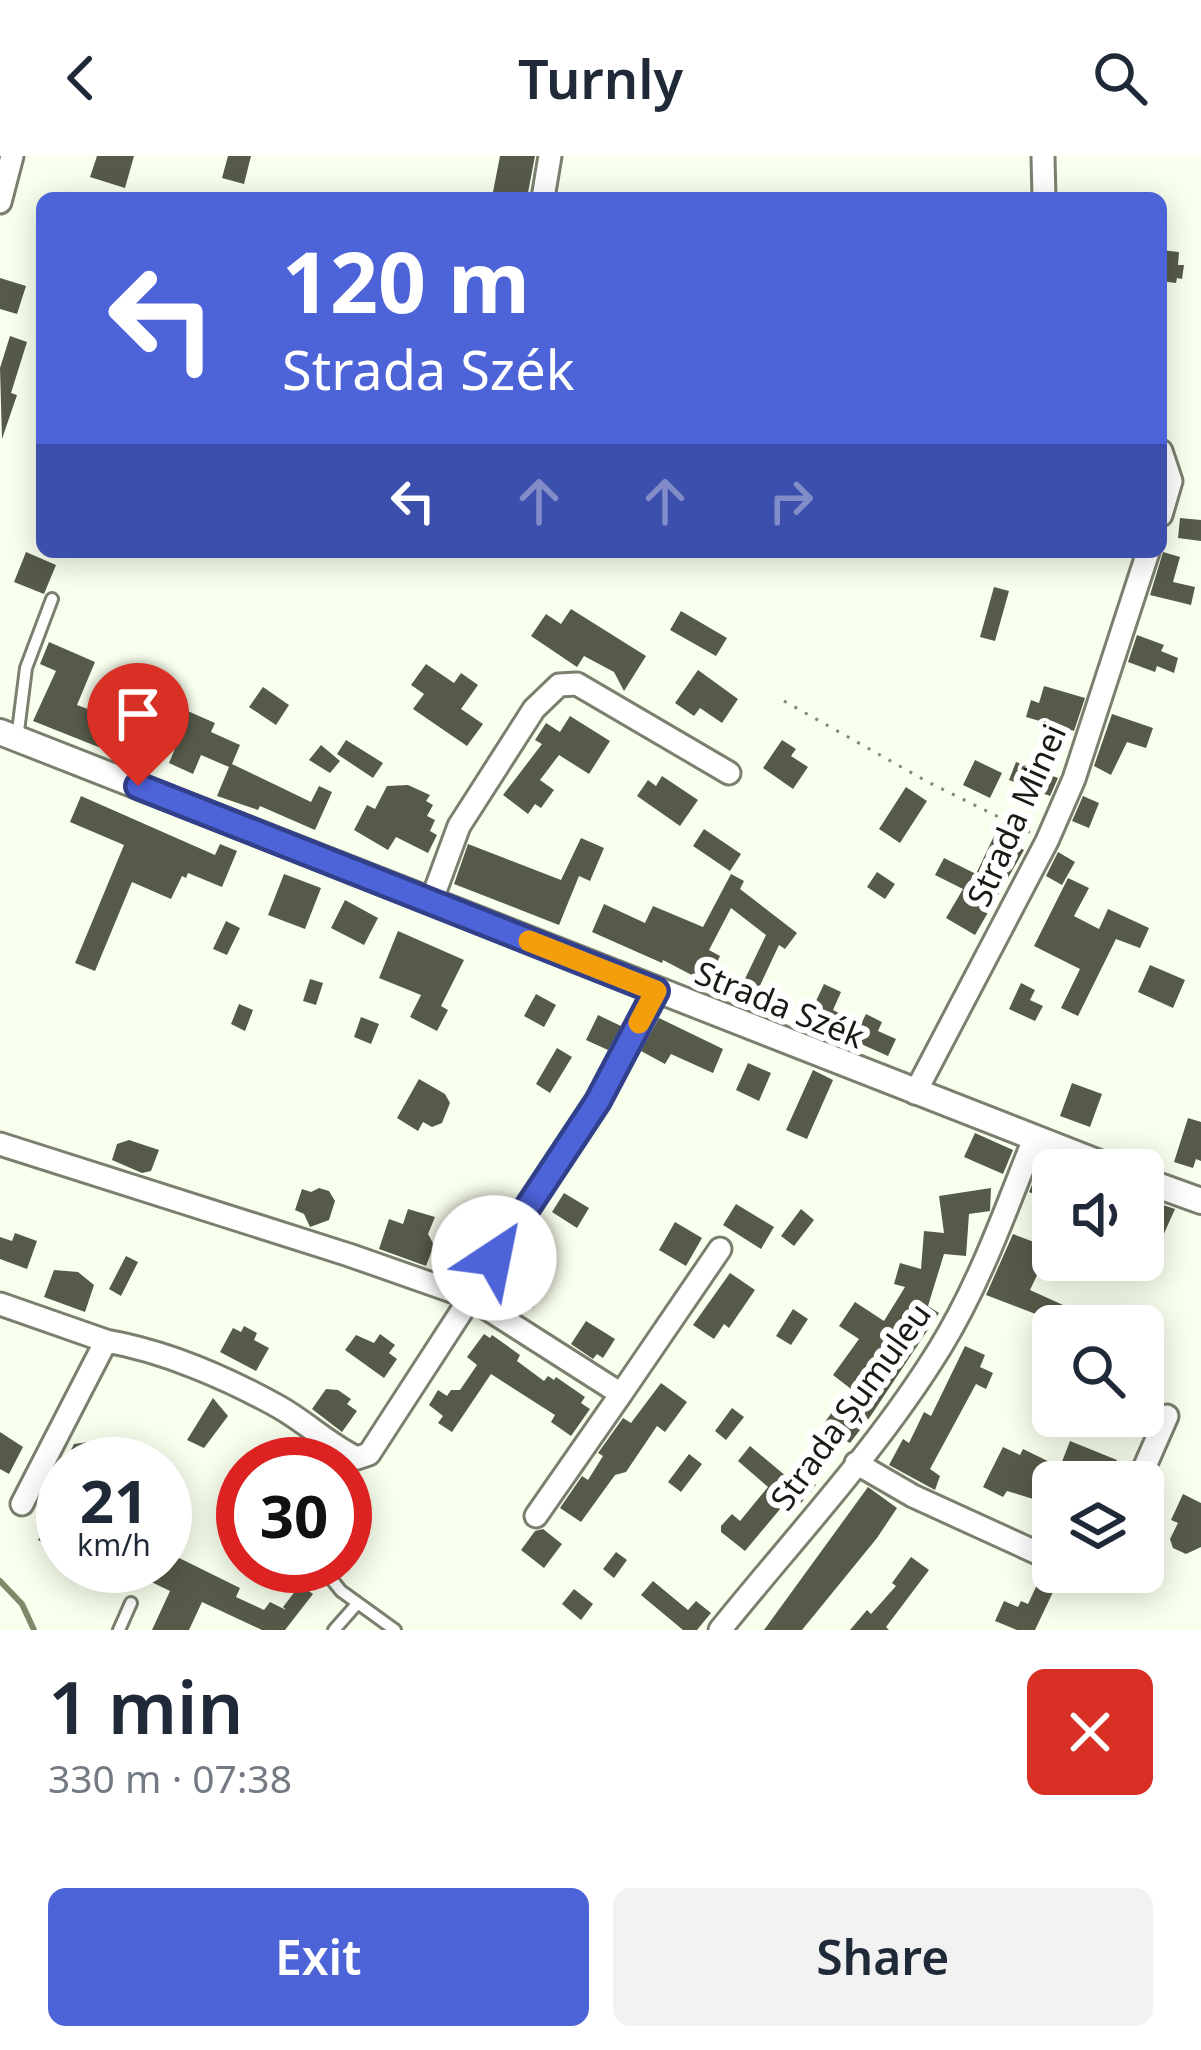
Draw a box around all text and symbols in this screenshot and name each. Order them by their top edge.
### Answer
text: Turnly [518,41,683,115]
icon: back [48,45,114,111]
icon: search [1087,45,1153,111]
text: 120 m [282,223,530,338]
icon: left [84,240,240,396]
text: Strada Szék [282,332,575,406]
icon: left [380,468,446,534]
icon: ahead [506,468,572,534]
icon: ahead [632,468,698,534]
icon: right [758,468,824,534]
pin [87,663,189,786]
icon: arrive [105,681,171,747]
street label: Strada Minei [956,717,1076,913]
street label: Strada Szék [689,950,872,1058]
map controls [1032,1149,1164,1593]
button: sound [1032,1149,1164,1281]
position arrow [431,1195,557,1321]
street label: Strada Șumuleu [759,1293,941,1519]
button: search [1032,1305,1164,1437]
speed limit sign: 30 [216,1437,372,1593]
text: 21 [80,1459,148,1541]
button: layers [1032,1461,1164,1593]
text: km/h [77,1524,151,1565]
text: 1 min [48,1657,243,1755]
button: close [1027,1669,1153,1795]
text: 330 m · 07:38 [48,1751,292,1804]
button: Exit [48,1888,589,2026]
button: Share [613,1888,1153,2026]

